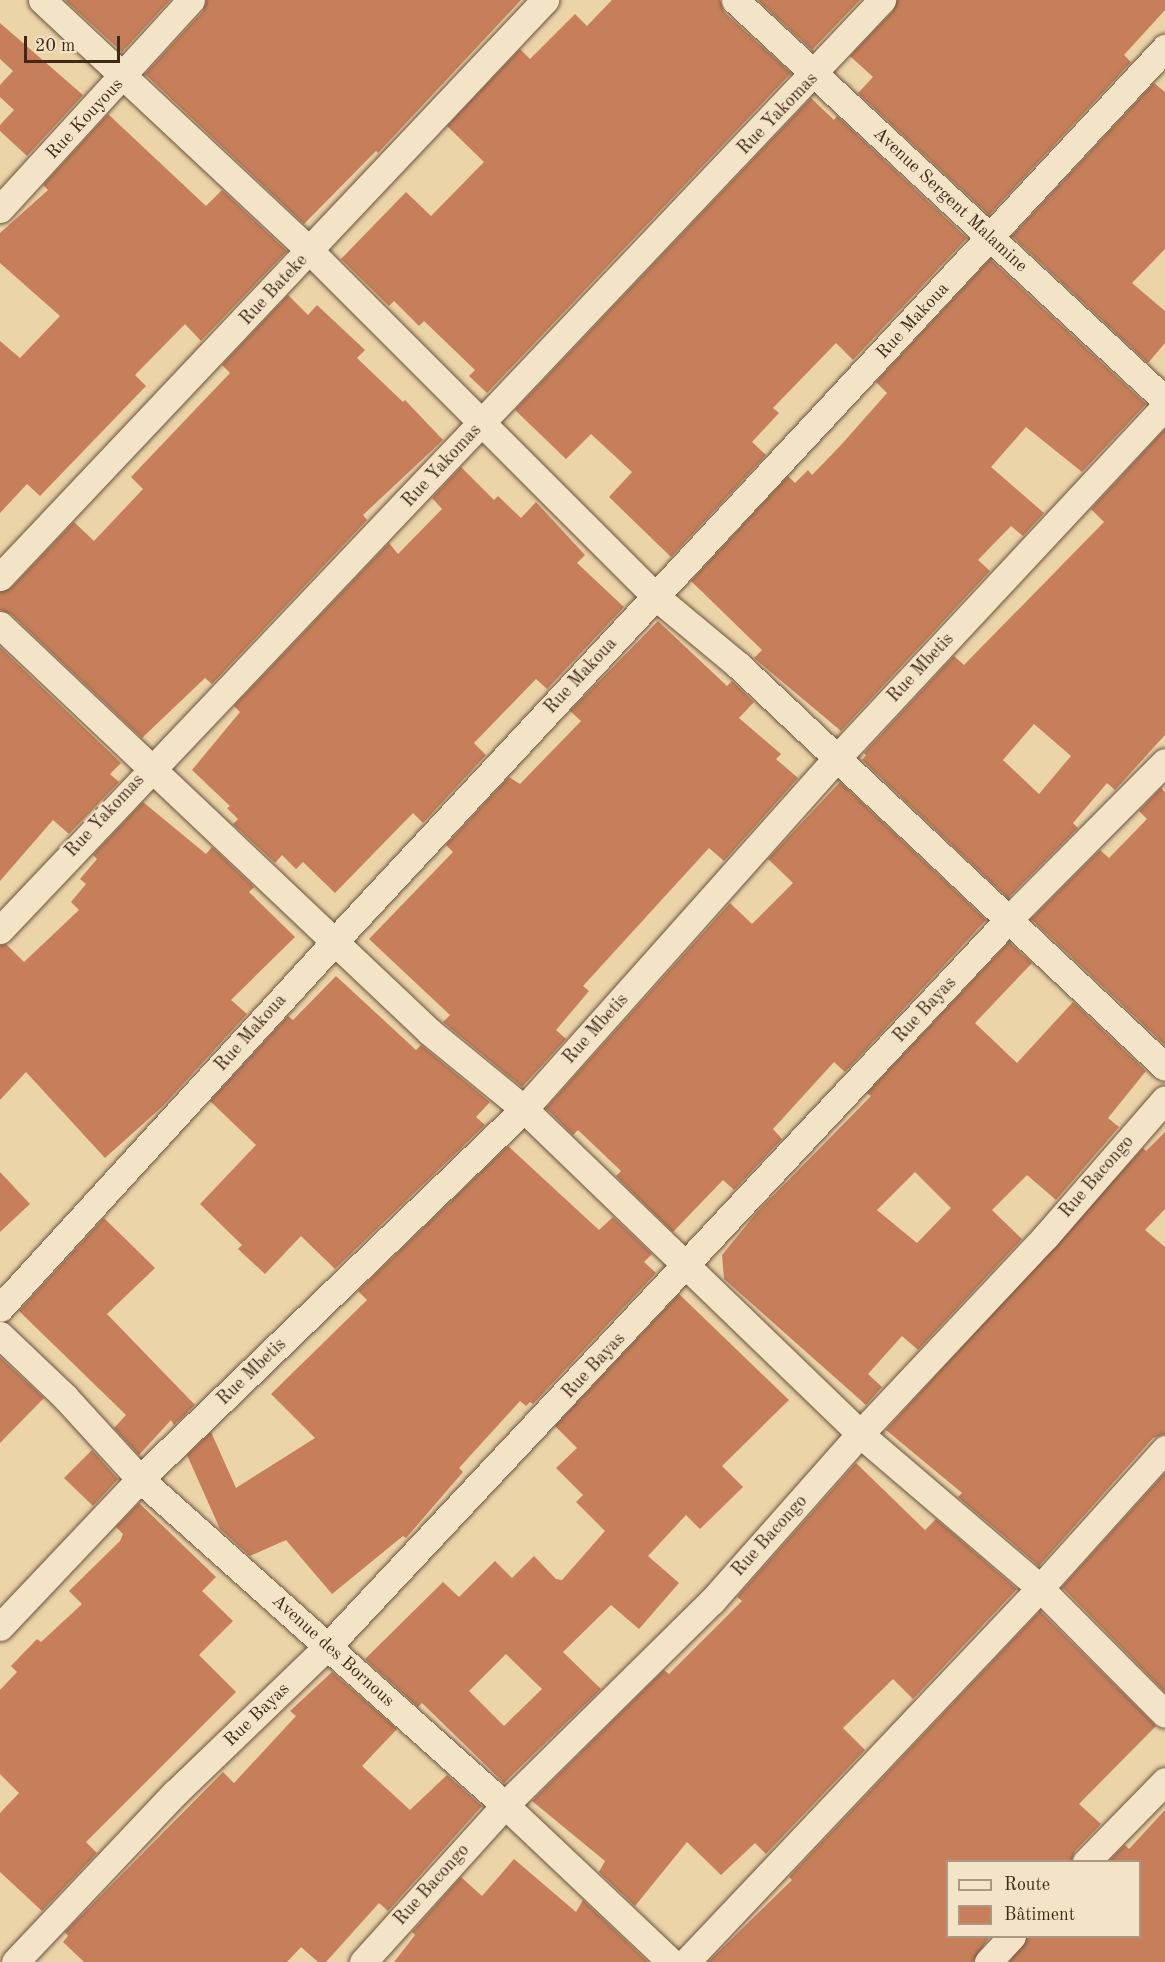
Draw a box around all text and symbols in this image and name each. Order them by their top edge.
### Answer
scale bar [27,24,123,62]
text: 20 m [35,37,75,55]
street label: Rue Yakomas [733,68,823,160]
street label: Rue Kouyous [42,74,128,164]
street label: Avenue Sergent Malamine [868,123,1032,277]
street label: Rue Bateke [236,250,312,330]
street label: Rue Makoua [872,278,954,364]
street label: Rue Yakomas [398,420,486,512]
street label: Rue Mbetis [883,629,959,707]
street label: Rue Makoua [540,633,622,719]
street label: Rue Yakomas [61,770,149,862]
street label: Rue Bayas [889,972,961,1048]
street label: Rue Mbetis [559,989,633,1069]
street label: Rue Makoua [211,990,291,1076]
street label: Rue Bacongo [1055,1131,1139,1223]
street label: Rue Bayas [558,1328,630,1404]
street label: Rue Mbetis [213,1334,291,1410]
street label: Rue Bacongo [728,1491,812,1581]
street label: Avenue des Bornous [267,1590,399,1712]
street label: Rue Bayas [220,1679,294,1751]
street label: Rue Bacongo [390,1840,474,1930]
legend [946,1860,1141,1938]
text: Route [1004,1876,1050,1894]
text: Bâtiment [1004,1906,1075,1924]

